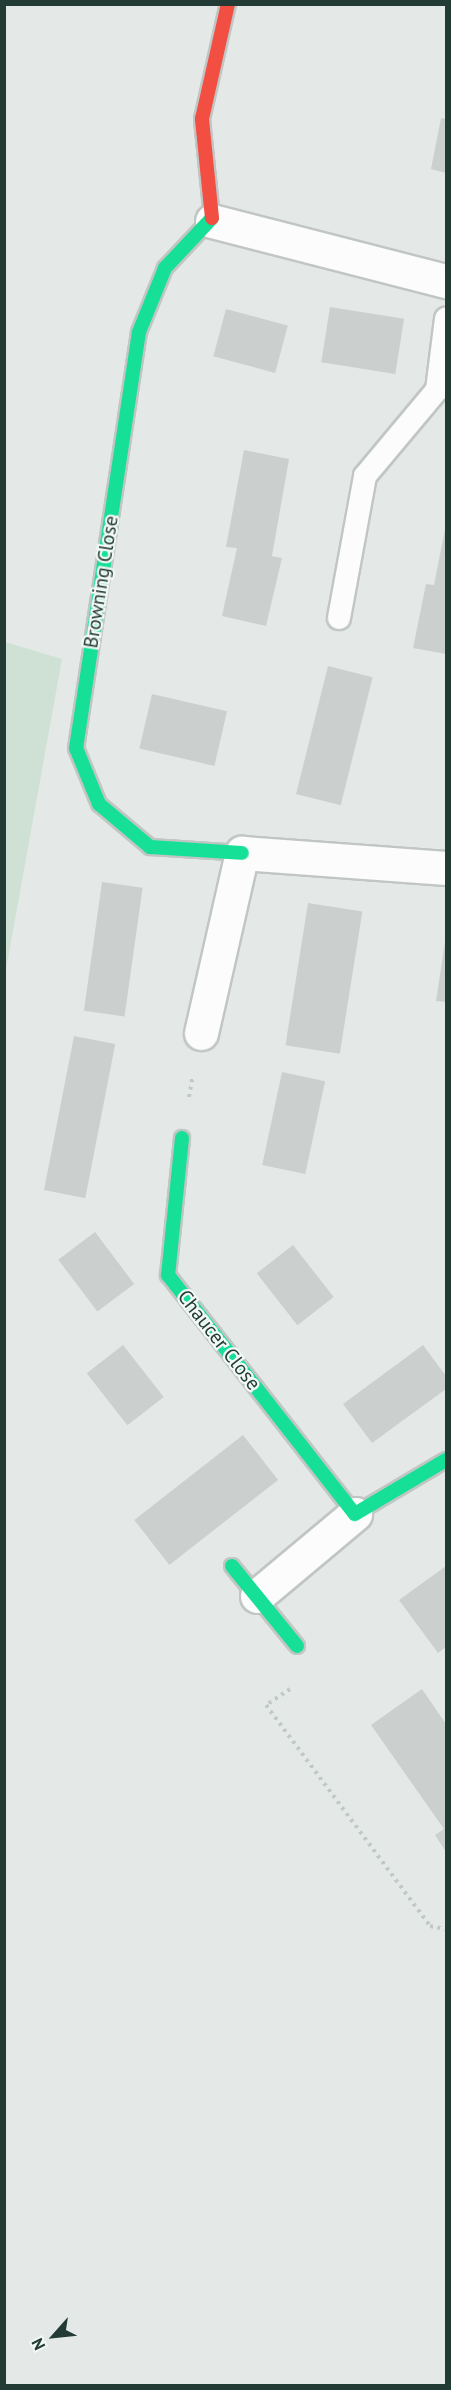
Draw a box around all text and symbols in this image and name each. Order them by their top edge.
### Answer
street label: Browning Close [79,514,123,650]
street label: Chaucer Close [172,1285,266,1395]
north arrow [24,2306,84,2366]
text: N [27,2335,49,2353]

